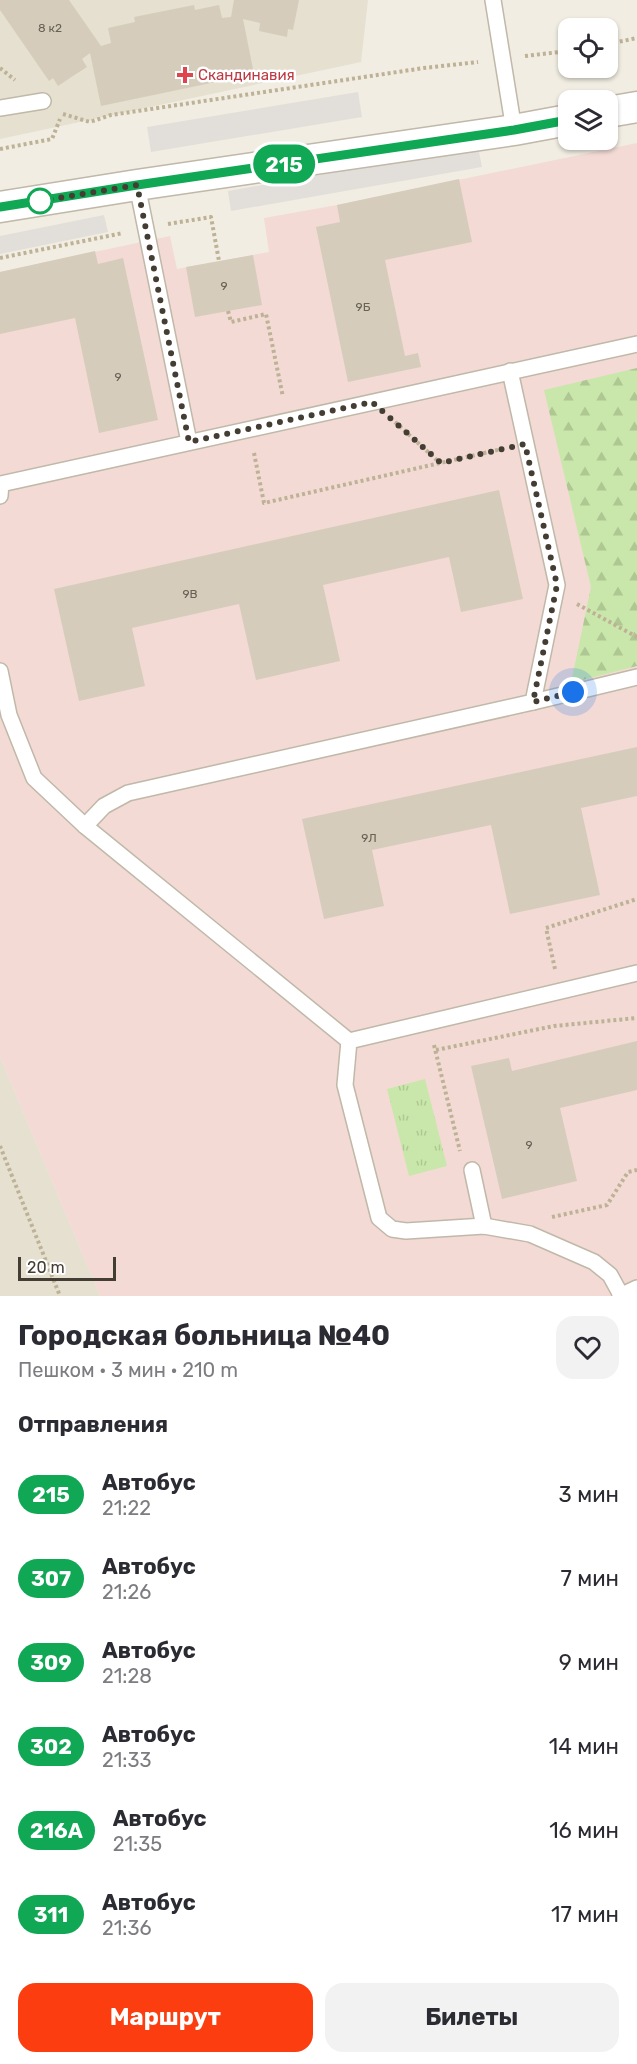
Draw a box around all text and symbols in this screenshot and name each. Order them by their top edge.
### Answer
map controls [558,18,618,150]
button: locate [558,18,618,78]
house number: 8 к2 [38,21,62,35]
marker: Скандинавия [176,66,194,84]
place label: Скандинавия [198,66,295,84]
button: layers [558,90,618,150]
line badge: 215 [250,144,318,184]
text: 215 [265,152,303,177]
unlabelled marker [27,188,53,214]
house number: 9 [220,279,228,293]
house number: 9Б [356,300,371,314]
house number: 9 [114,370,122,384]
house number: 9В [182,587,198,601]
your location [558,677,588,707]
house number: 9Л [361,831,377,845]
house number: 9 [525,1138,533,1152]
scale bar [18,1254,116,1282]
text: 20 m [27,1258,65,1277]
button: heart [556,1316,619,1379]
text: Городская больница №40 [18,1319,390,1352]
text: Пешком · 3 мин · 210 m [18,1358,238,1382]
text: Отправления [18,1411,168,1438]
text: Автобус [102,1469,196,1496]
text: 3 мин [559,1481,619,1508]
text: 215 [32,1482,70,1507]
text: 21:22 [102,1496,151,1520]
text: Автобус [102,1553,196,1580]
text: 7 мин [561,1565,619,1592]
text: 307 [31,1566,71,1591]
text: 21:26 [102,1580,151,1604]
text: Автобус [102,1637,196,1664]
text: 9 мин [559,1649,619,1676]
text: 309 [30,1650,72,1675]
text: 21:28 [102,1664,152,1688]
text: Автобус [102,1721,196,1748]
text: 14 мин [549,1733,619,1760]
text: 302 [30,1734,72,1759]
text: 21:33 [102,1748,151,1772]
text: Автобус [113,1805,206,1832]
text: 16 мин [549,1817,619,1844]
text: 216А [30,1818,83,1843]
text: 21:35 [113,1832,162,1856]
text: Автобус [102,1889,196,1916]
text: 17 мин [551,1901,619,1928]
text: 311 [34,1902,68,1927]
text: 21:36 [102,1916,152,1940]
button: Маршрут [18,1983,313,2052]
button: Билеты [325,1983,619,2052]

